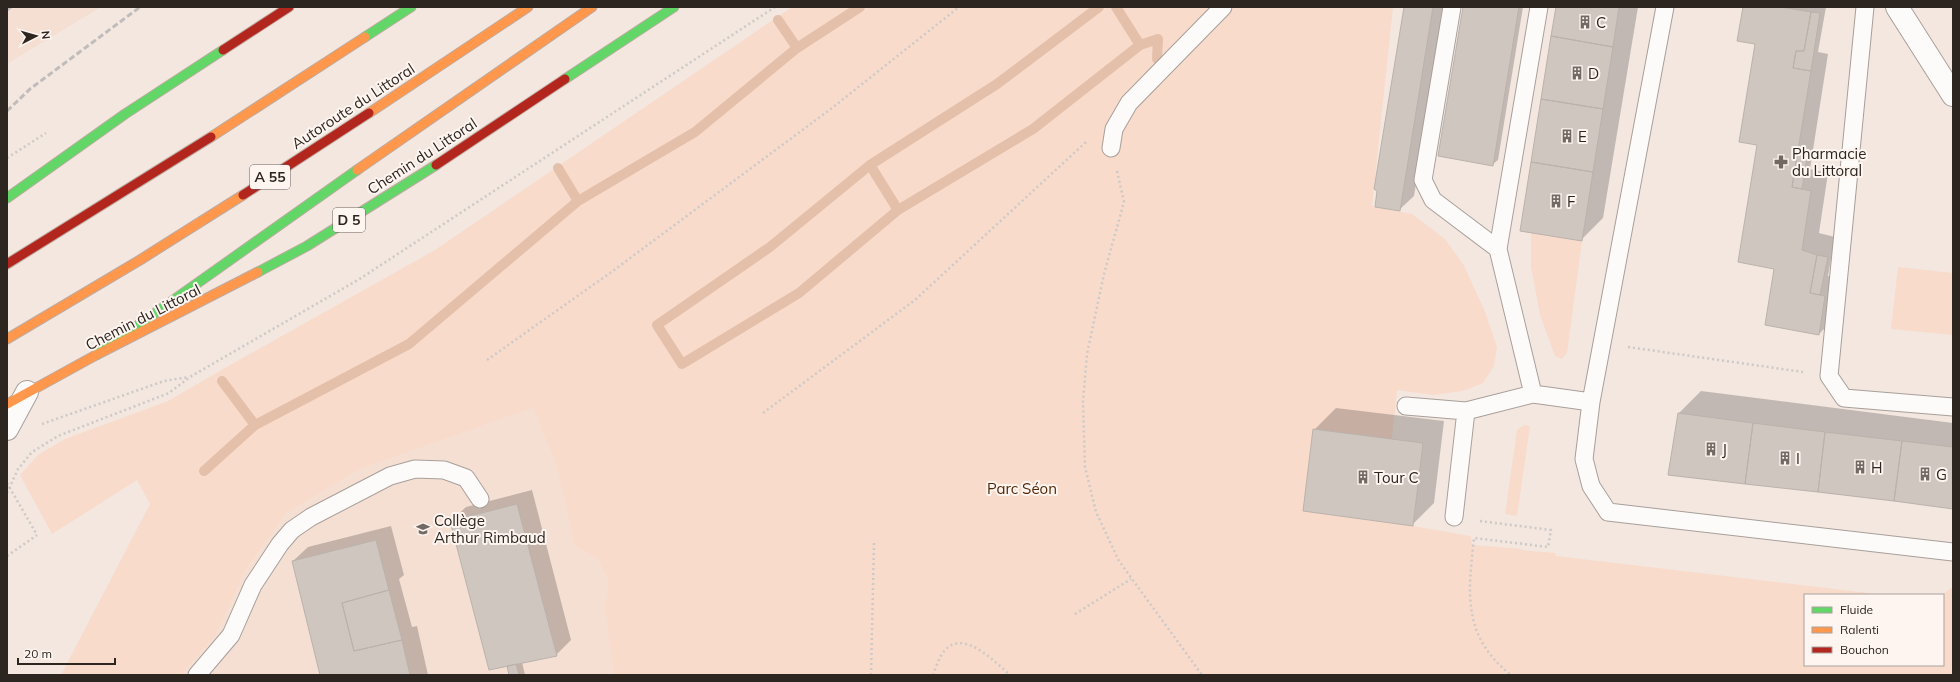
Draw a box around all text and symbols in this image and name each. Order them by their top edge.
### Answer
place label: C [1596,13,1606,32]
building icon: C [1577,14,1593,30]
north arrow [16,16,56,56]
text: N [39,30,53,40]
street label: Autoroute du Littoral [288,59,418,153]
place label: D [1588,64,1599,83]
building icon: D [1569,65,1585,81]
street label: Chemin du Littoral [364,114,480,198]
place label: E [1578,127,1587,146]
building icon: E [1559,128,1575,144]
place label: Pharmacie du Littoral [1792,144,1866,180]
pharmacy icon: Pharmacie du Littoral [1773,154,1789,170]
road number: A 55 [250,165,290,189]
place label: F [1567,192,1575,211]
building icon: F [1548,193,1564,209]
road number: D 5 [333,208,365,232]
street label: Chemin du Littoral [82,280,204,354]
place label: J [1722,440,1727,459]
building icon: J [1703,441,1719,457]
place label: I [1796,449,1800,468]
building icon: I [1777,450,1793,466]
place label: H [1871,458,1883,477]
building icon: H [1852,459,1868,475]
place label: G [1936,465,1947,484]
building icon: G [1917,466,1933,482]
place label: Tour C [1374,468,1419,487]
building icon: Tour C [1355,469,1371,485]
park label: Parc Séon [987,479,1057,498]
place label: Collège Arthur Rimbaud [434,511,546,547]
school or university icon: Collège Arthur Rimbaud [415,521,431,537]
legend [1804,594,1944,666]
text: Fluide [1840,602,1873,617]
text: Ralenti [1840,622,1879,637]
scale bar [18,640,115,666]
text: Bouchon [1840,642,1889,657]
text: 20 m [24,646,52,661]

